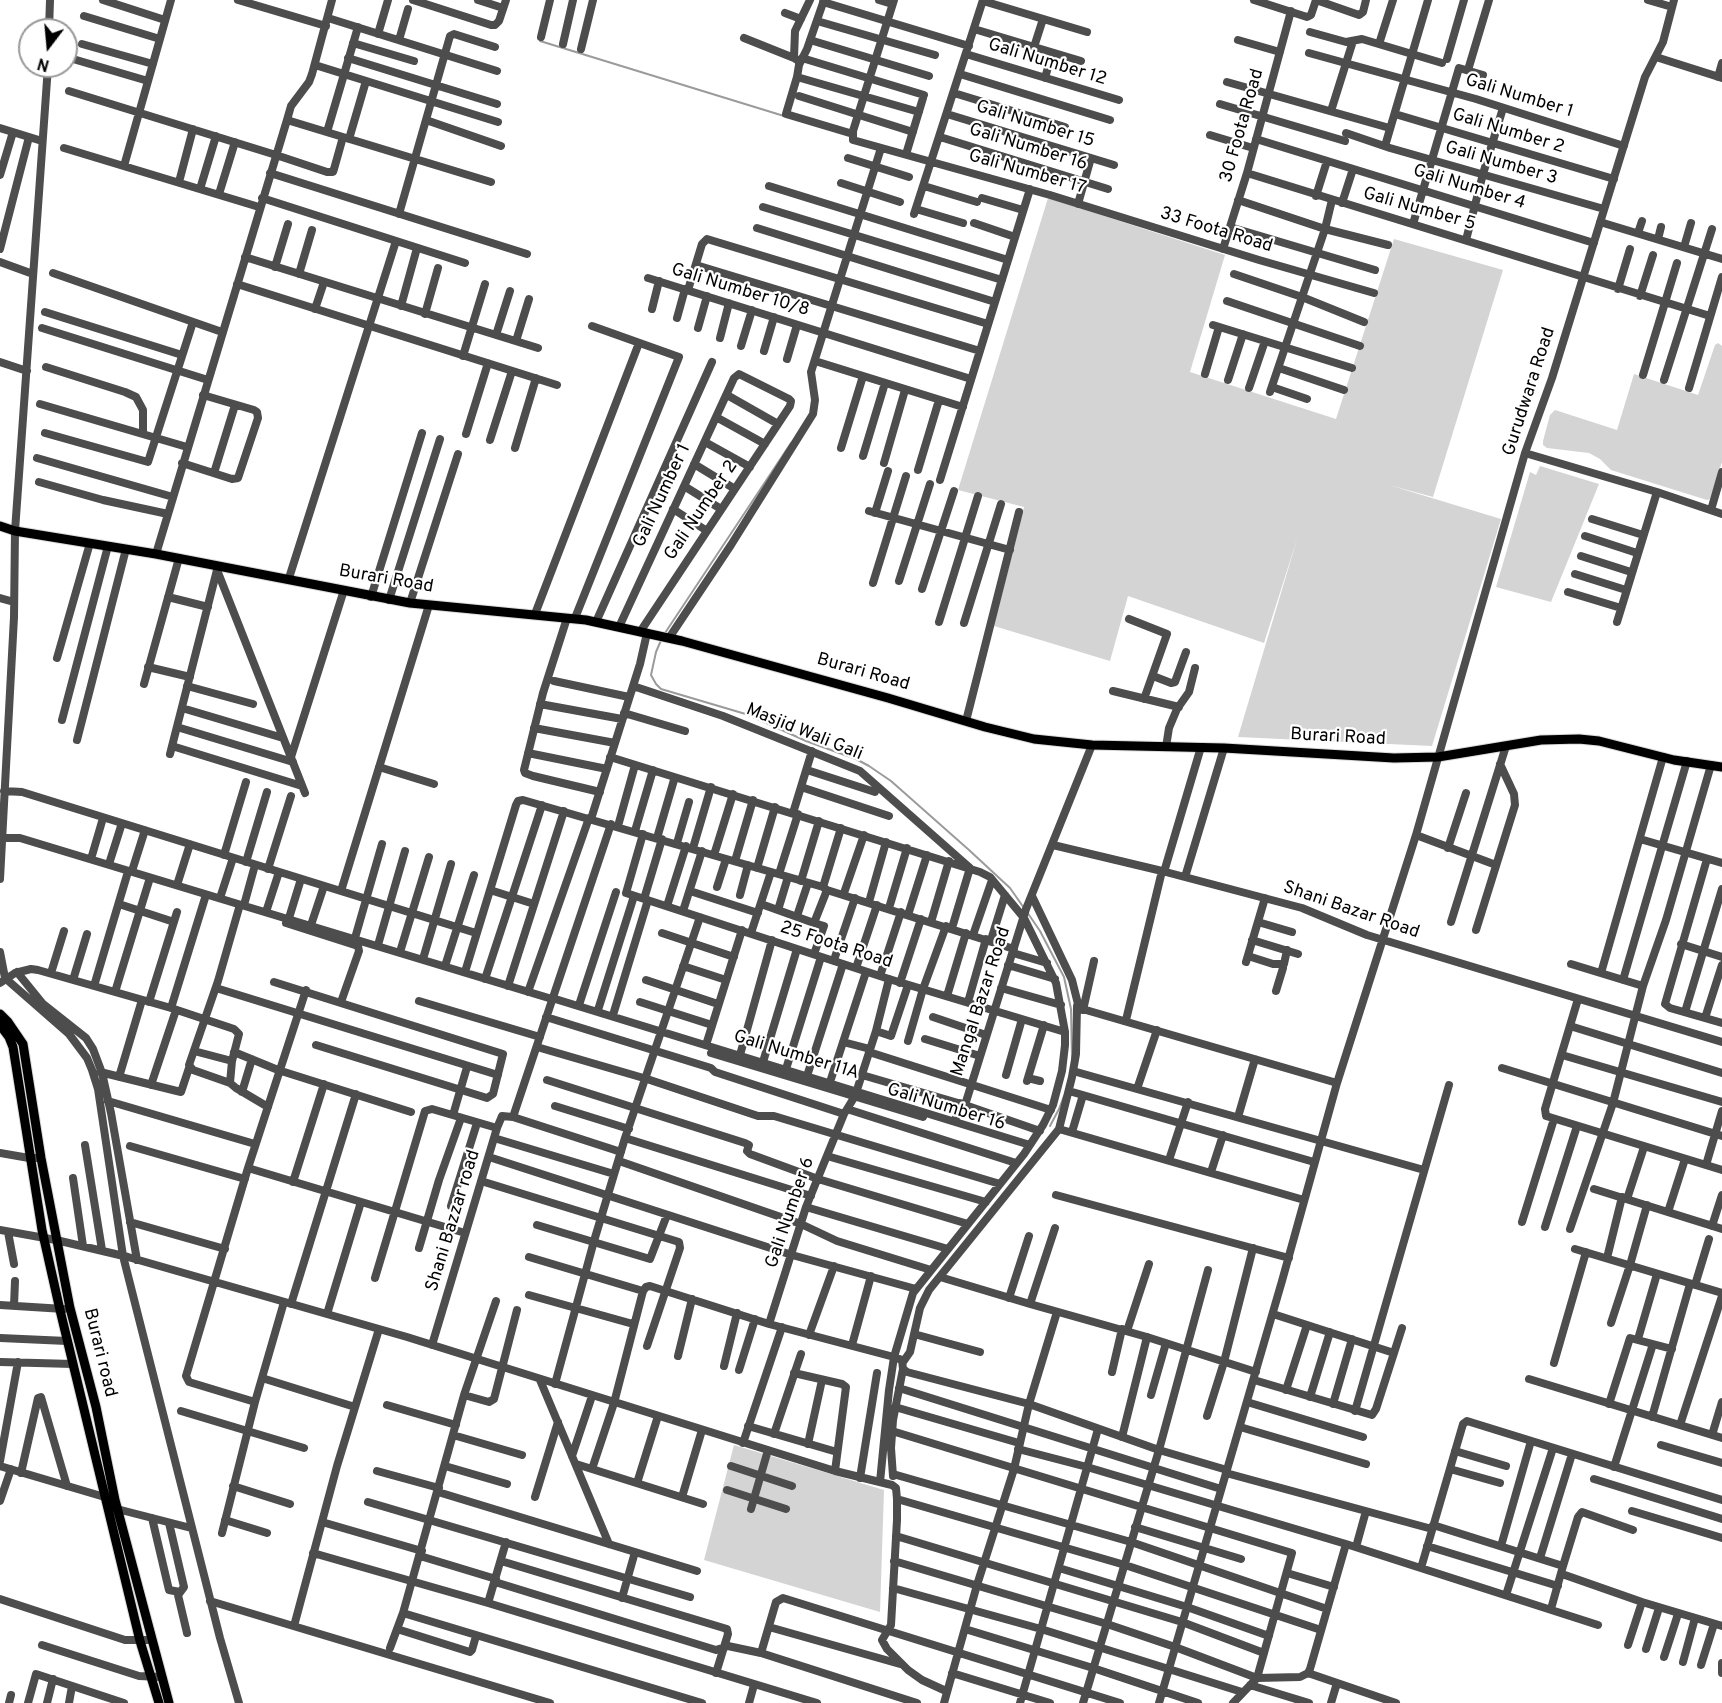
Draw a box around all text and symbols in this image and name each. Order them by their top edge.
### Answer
north arrow [18,18,78,78]
street label: Gali Number 12 [985,35,1109,91]
text: N [35,52,52,75]
street label: 30 Foota Road [1216,67,1270,185]
street label: Gali Number 1 [1462,70,1576,124]
street label: Gali Number 15 [973,97,1097,153]
street label: Gali Number 2 [1449,105,1567,159]
street label: Gali Number 16 [966,120,1090,176]
street label: Gali Number 3 [1442,138,1560,190]
street label: Gali Number 17 [966,146,1088,200]
street label: Gali Number 4 [1410,161,1528,215]
street label: Gali Number 5 [1360,184,1478,236]
street label: 33 Foota Road [1157,204,1275,258]
street label: Gali Number 10/8 [668,260,812,322]
street label: Gurudwara Road [1499,325,1561,459]
street label: Gali Number 1 [630,441,696,551]
street label: Gali Number 2 [661,457,743,565]
street label: Burari Road [337,561,435,599]
street label: Burari Road [814,649,912,697]
street label: Masjid Wali Gali [742,700,866,766]
street label: Burari Road [1290,725,1386,751]
street label: Shani Bazar Road [1280,878,1422,944]
street label: 25 Foota Road [777,918,895,974]
street label: Mangal Bazar Road [948,925,1016,1079]
street label: Gali Number 11A [731,1027,861,1085]
street label: Gali Number 16 [884,1080,1008,1136]
street label: Shani Bazzar road [422,1148,486,1294]
street label: Gali Number 6 [762,1155,820,1271]
street label: Burari road [78,1306,120,1400]

